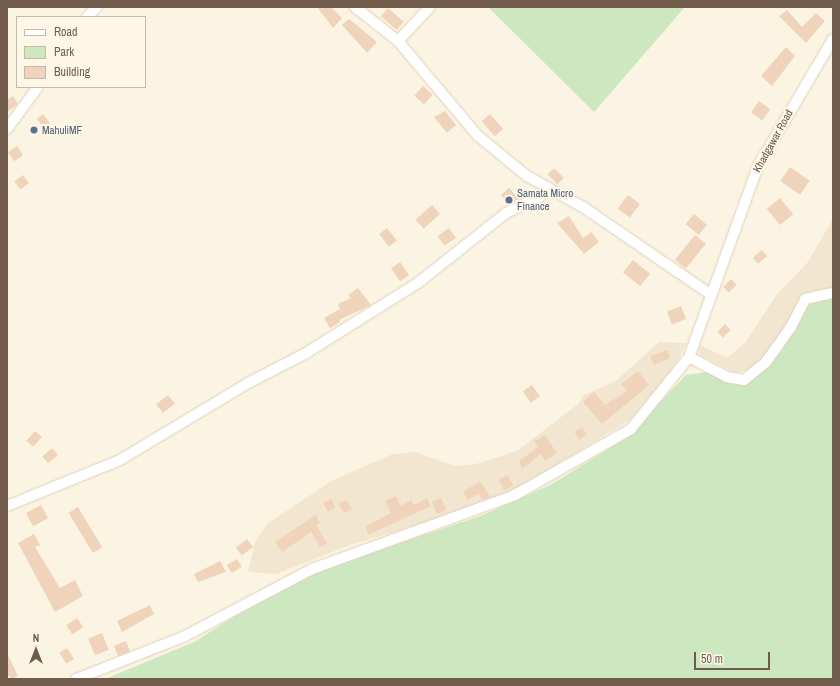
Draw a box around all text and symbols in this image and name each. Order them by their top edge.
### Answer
legend [16,16,146,88]
text: Road [54,24,78,40]
text: Park [54,44,74,60]
text: Building [54,64,90,80]
street label: Khadgawar Road [750,107,796,175]
place label: MahuliMF [42,123,82,137]
marker: MahuliMF [29,125,39,135]
place label: Samata Micro Finance [517,187,573,213]
marker: Samata Micro Finance [504,195,514,205]
north arrow [16,630,56,670]
text: N [33,631,39,645]
scale bar [696,644,772,670]
text: 50 m [701,651,723,667]

